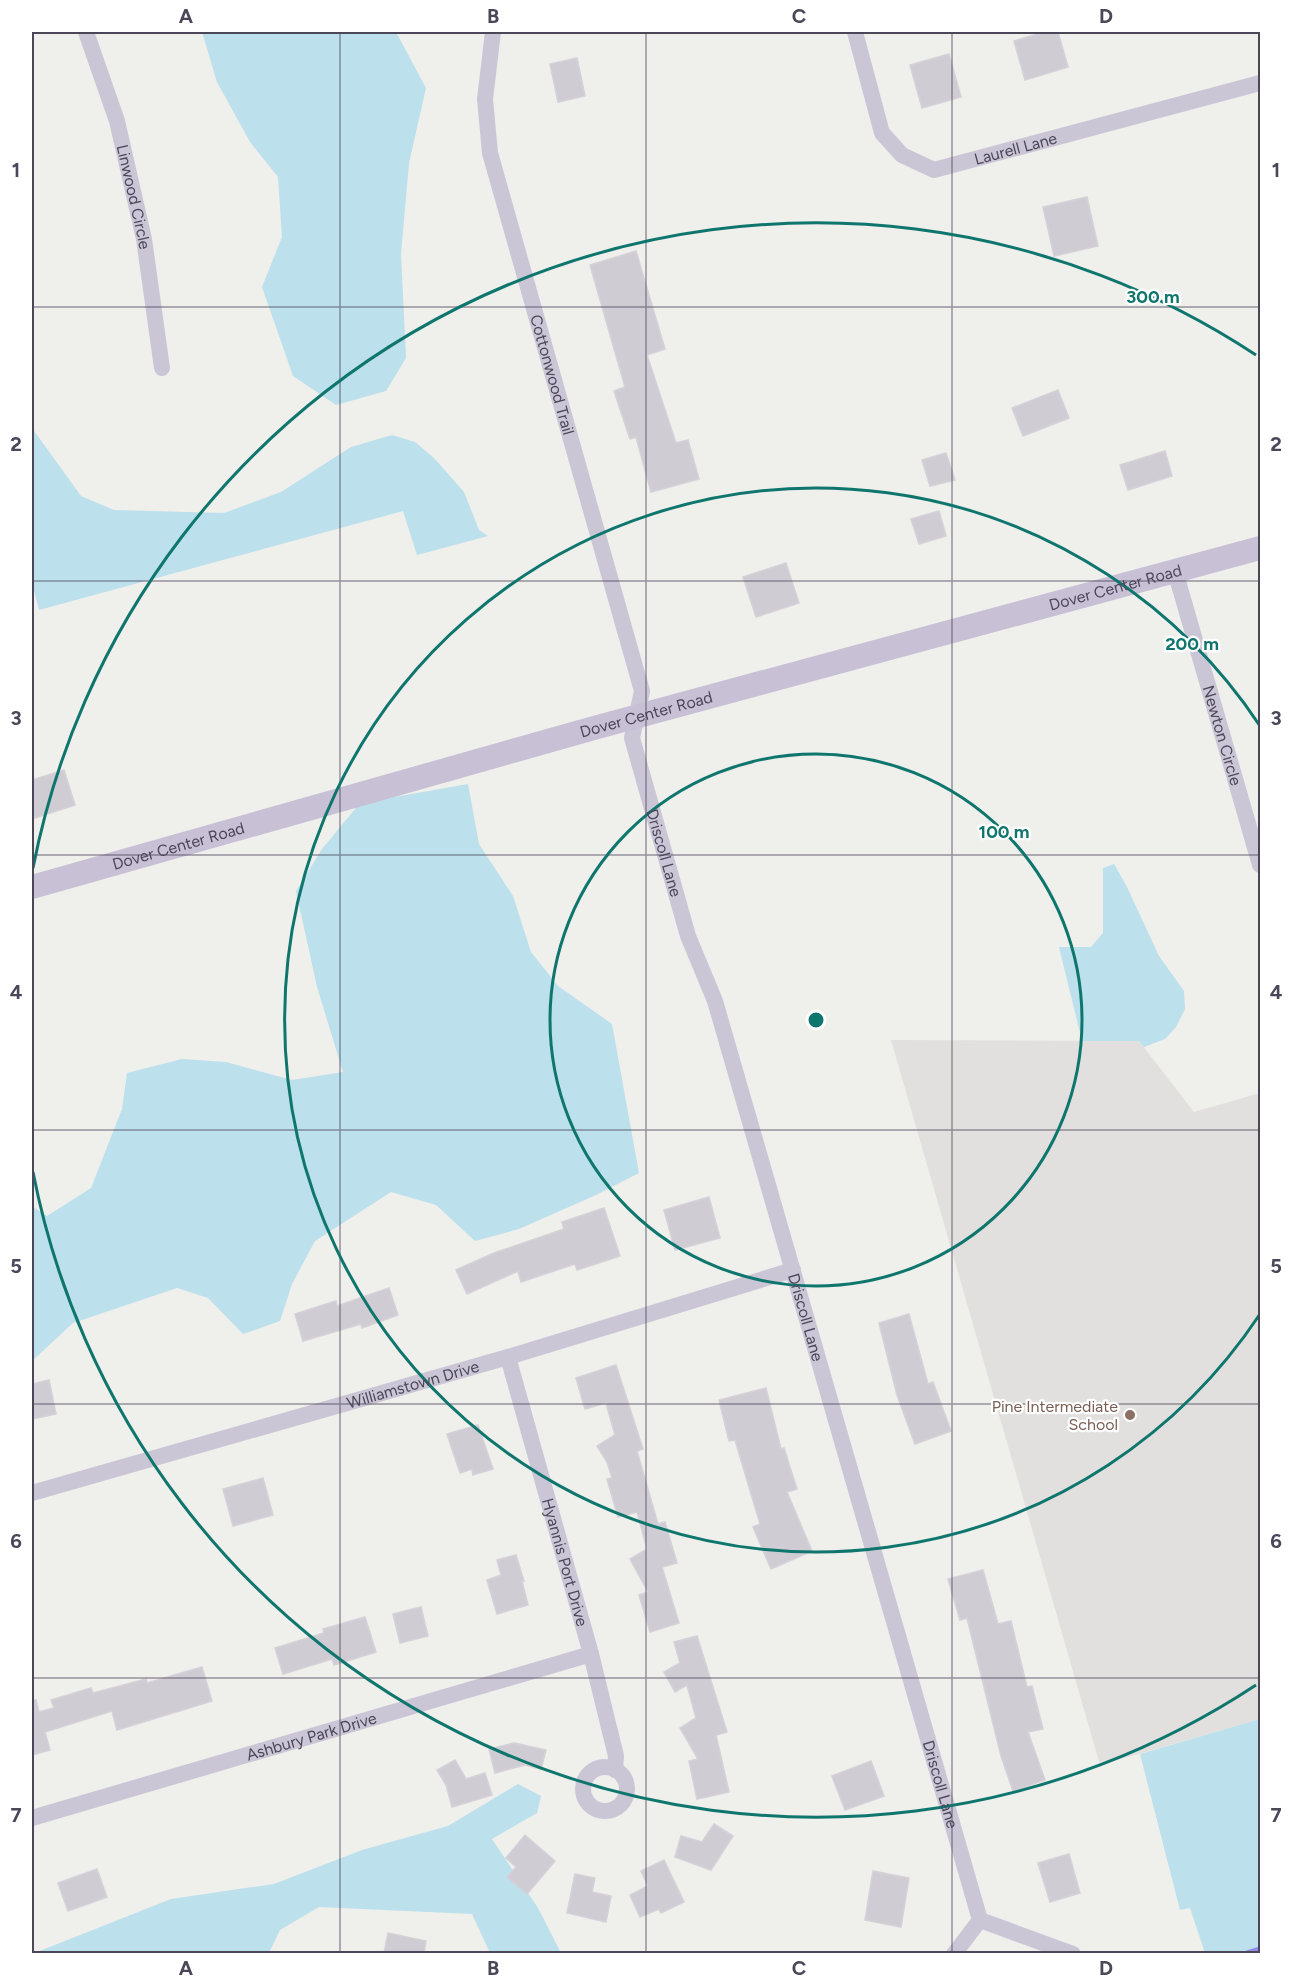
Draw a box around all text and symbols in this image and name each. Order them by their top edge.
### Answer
text: A [179,4,194,28]
text: B [487,4,499,28]
text: C [792,4,806,28]
text: D [1099,4,1113,28]
street label: Laurell Lane [972,129,1059,169]
street label: Linwood Circle [113,143,154,251]
text: 1 [12,158,20,182]
text: 1 [1272,158,1280,182]
text: 300 m [1126,286,1180,308]
street label: Cottonwood Trail [526,312,578,437]
text: 2 [10,432,22,456]
text: 2 [1270,432,1282,456]
street label: Dover Center Road [1047,561,1184,615]
text: 200 m [1165,633,1219,655]
street label: Newton Circle [1199,683,1246,788]
street label: Dover Center Road [578,687,715,742]
text: 3 [10,706,22,730]
text: 3 [1270,706,1282,730]
street label: Driscoll Lane [642,807,686,899]
street label: Dover Center Road [110,818,247,874]
text: 100 m [979,821,1029,843]
text: 4 [10,980,23,1004]
text: 4 [1270,980,1283,1004]
centre of rings [806,1010,826,1030]
text: 5 [10,1254,22,1278]
text: 5 [1270,1254,1282,1278]
street label: Driscoll Lane [784,1271,827,1364]
street label: Williamstown Drive [345,1357,481,1413]
place label: Pine Intermediate School [992,1397,1118,1434]
marker: Pine Intermediate School [1123,1408,1137,1422]
street label: Hyannis Port Drive [538,1496,592,1629]
text: 6 [10,1529,22,1553]
text: 6 [1270,1529,1282,1553]
street label: Ashbury Park Drive [244,1708,379,1765]
street label: Driscoll Lane [919,1738,962,1831]
text: 7 [10,1803,22,1827]
text: 7 [1270,1803,1282,1827]
text: A [179,1956,194,1980]
text: B [487,1956,499,1980]
text: C [792,1956,806,1980]
text: D [1099,1956,1113,1980]

